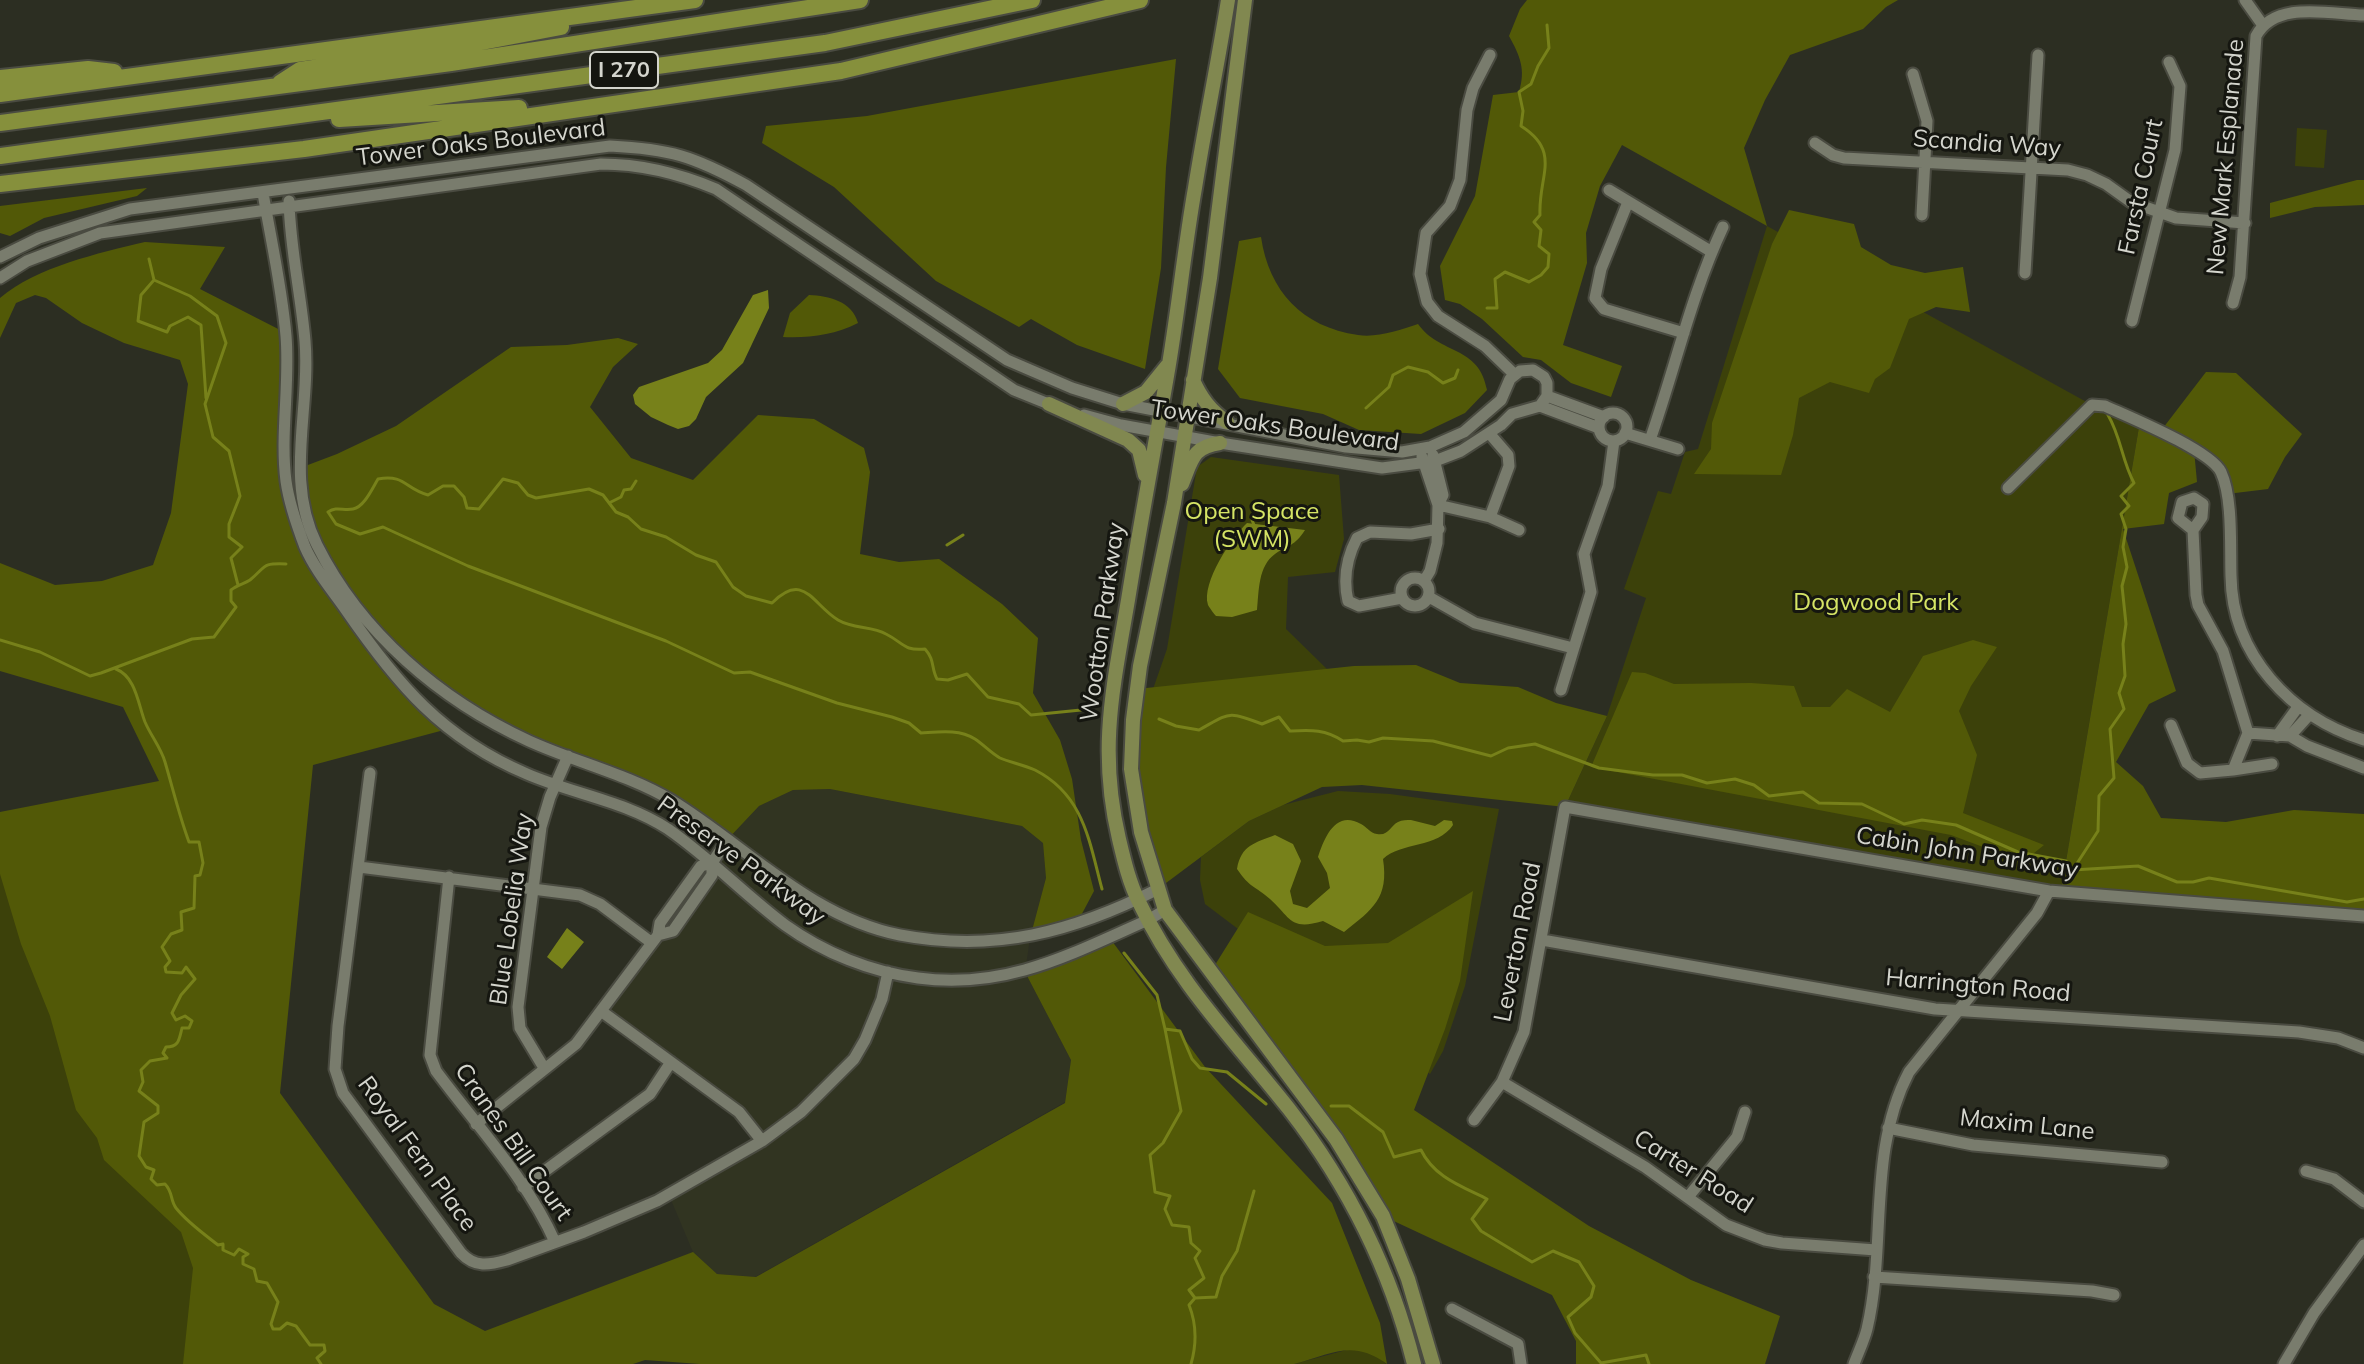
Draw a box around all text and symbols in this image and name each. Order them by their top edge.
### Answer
street label: New Mark Esplanade [2201,38,2251,276]
road number: I 270 [590,52,658,88]
street label: Tower Oaks Boulevard [355,113,607,173]
street label: Farsta Court [2113,117,2169,257]
street label: Scandia Way [1912,124,2062,164]
street label: Tower Oaks Boulevard [1149,394,1401,458]
park label: Open Space (SWM) [1185,498,1319,554]
street label: Wootton Parkway [1075,521,1131,723]
park label: Dogwood Park [1793,589,1959,617]
street label: Preserve Parkway [651,790,831,932]
street label: Blue Lobelia Way [484,811,540,1007]
street label: Cabin John Parkway [1854,821,2080,885]
street label: Leverton Road [1488,860,1548,1024]
street label: Harrington Road [1884,964,2072,1008]
street label: Cranes Bill Court [448,1058,578,1226]
street label: Royal Fern Place [351,1071,483,1237]
street label: Maxim Lane [1958,1104,2096,1146]
street label: Carter Road [1628,1124,1758,1220]

